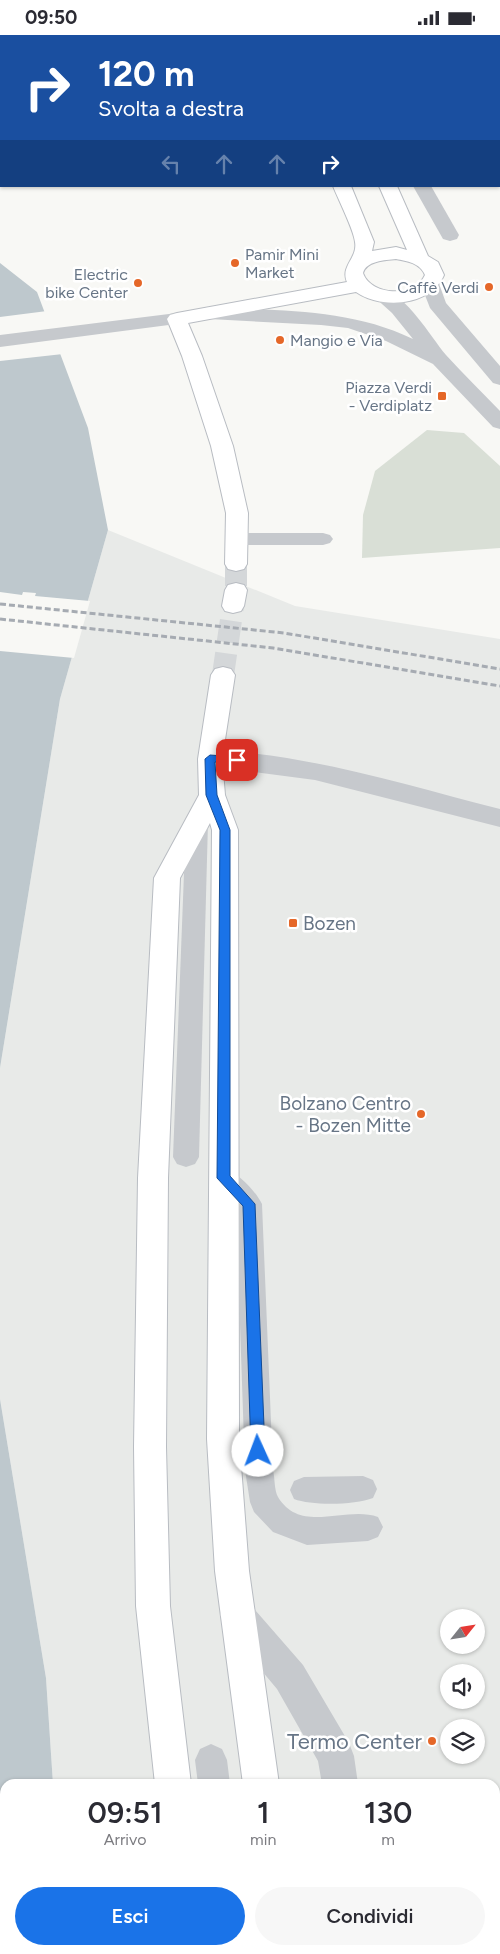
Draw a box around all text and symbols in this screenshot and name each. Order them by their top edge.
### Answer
text: 09:50 [25,6,77,29]
text: 120 m [98,53,195,95]
icon: right [15,55,80,120]
text: Svolta a destra [98,95,244,122]
icon: left [157,150,185,178]
icon: ahead [210,150,238,178]
icon: ahead [263,150,291,178]
icon: right [316,150,344,178]
place label: Pamir Mini Market [245,245,319,282]
marker: Pamir Mini Market [229,257,241,269]
place label: Electric bike Center [45,265,129,302]
marker: Electric bike Center [132,277,144,289]
place label: Caffè Verdi [397,278,479,297]
marker: Caffè Verdi [483,281,495,293]
place label: Mangio e Via [290,331,383,350]
marker: Mangio e Via [274,334,286,346]
place label: Piazza Verdi - Verdiplatz [345,378,432,415]
marker: Piazza Verdi - Verdiplatz [436,390,448,402]
pin [216,739,258,781]
icon: arrive [223,746,251,774]
place label: Bozen [303,912,356,935]
marker: Bozen [287,917,299,929]
place label: Bolzano Centro - Bozen Mitte [280,1092,411,1137]
marker: Bolzano Centro - Bozen Mitte [415,1108,427,1120]
position arrow [231,1424,283,1476]
north arrow [440,1609,485,1654]
map controls [440,1609,485,1764]
button: sound [440,1664,485,1709]
button: layers [440,1719,485,1764]
place label: Termo Center [287,1728,423,1755]
marker: Termo Center [426,1735,438,1747]
text: 09:51 [88,1794,163,1831]
text: 1 [257,1794,270,1831]
text: 130 [364,1794,412,1831]
text: Arrivo [104,1830,146,1849]
text: min [250,1830,276,1849]
text: m [381,1830,395,1849]
button: Esci [15,1887,245,1945]
button: Condividi [255,1887,485,1945]

